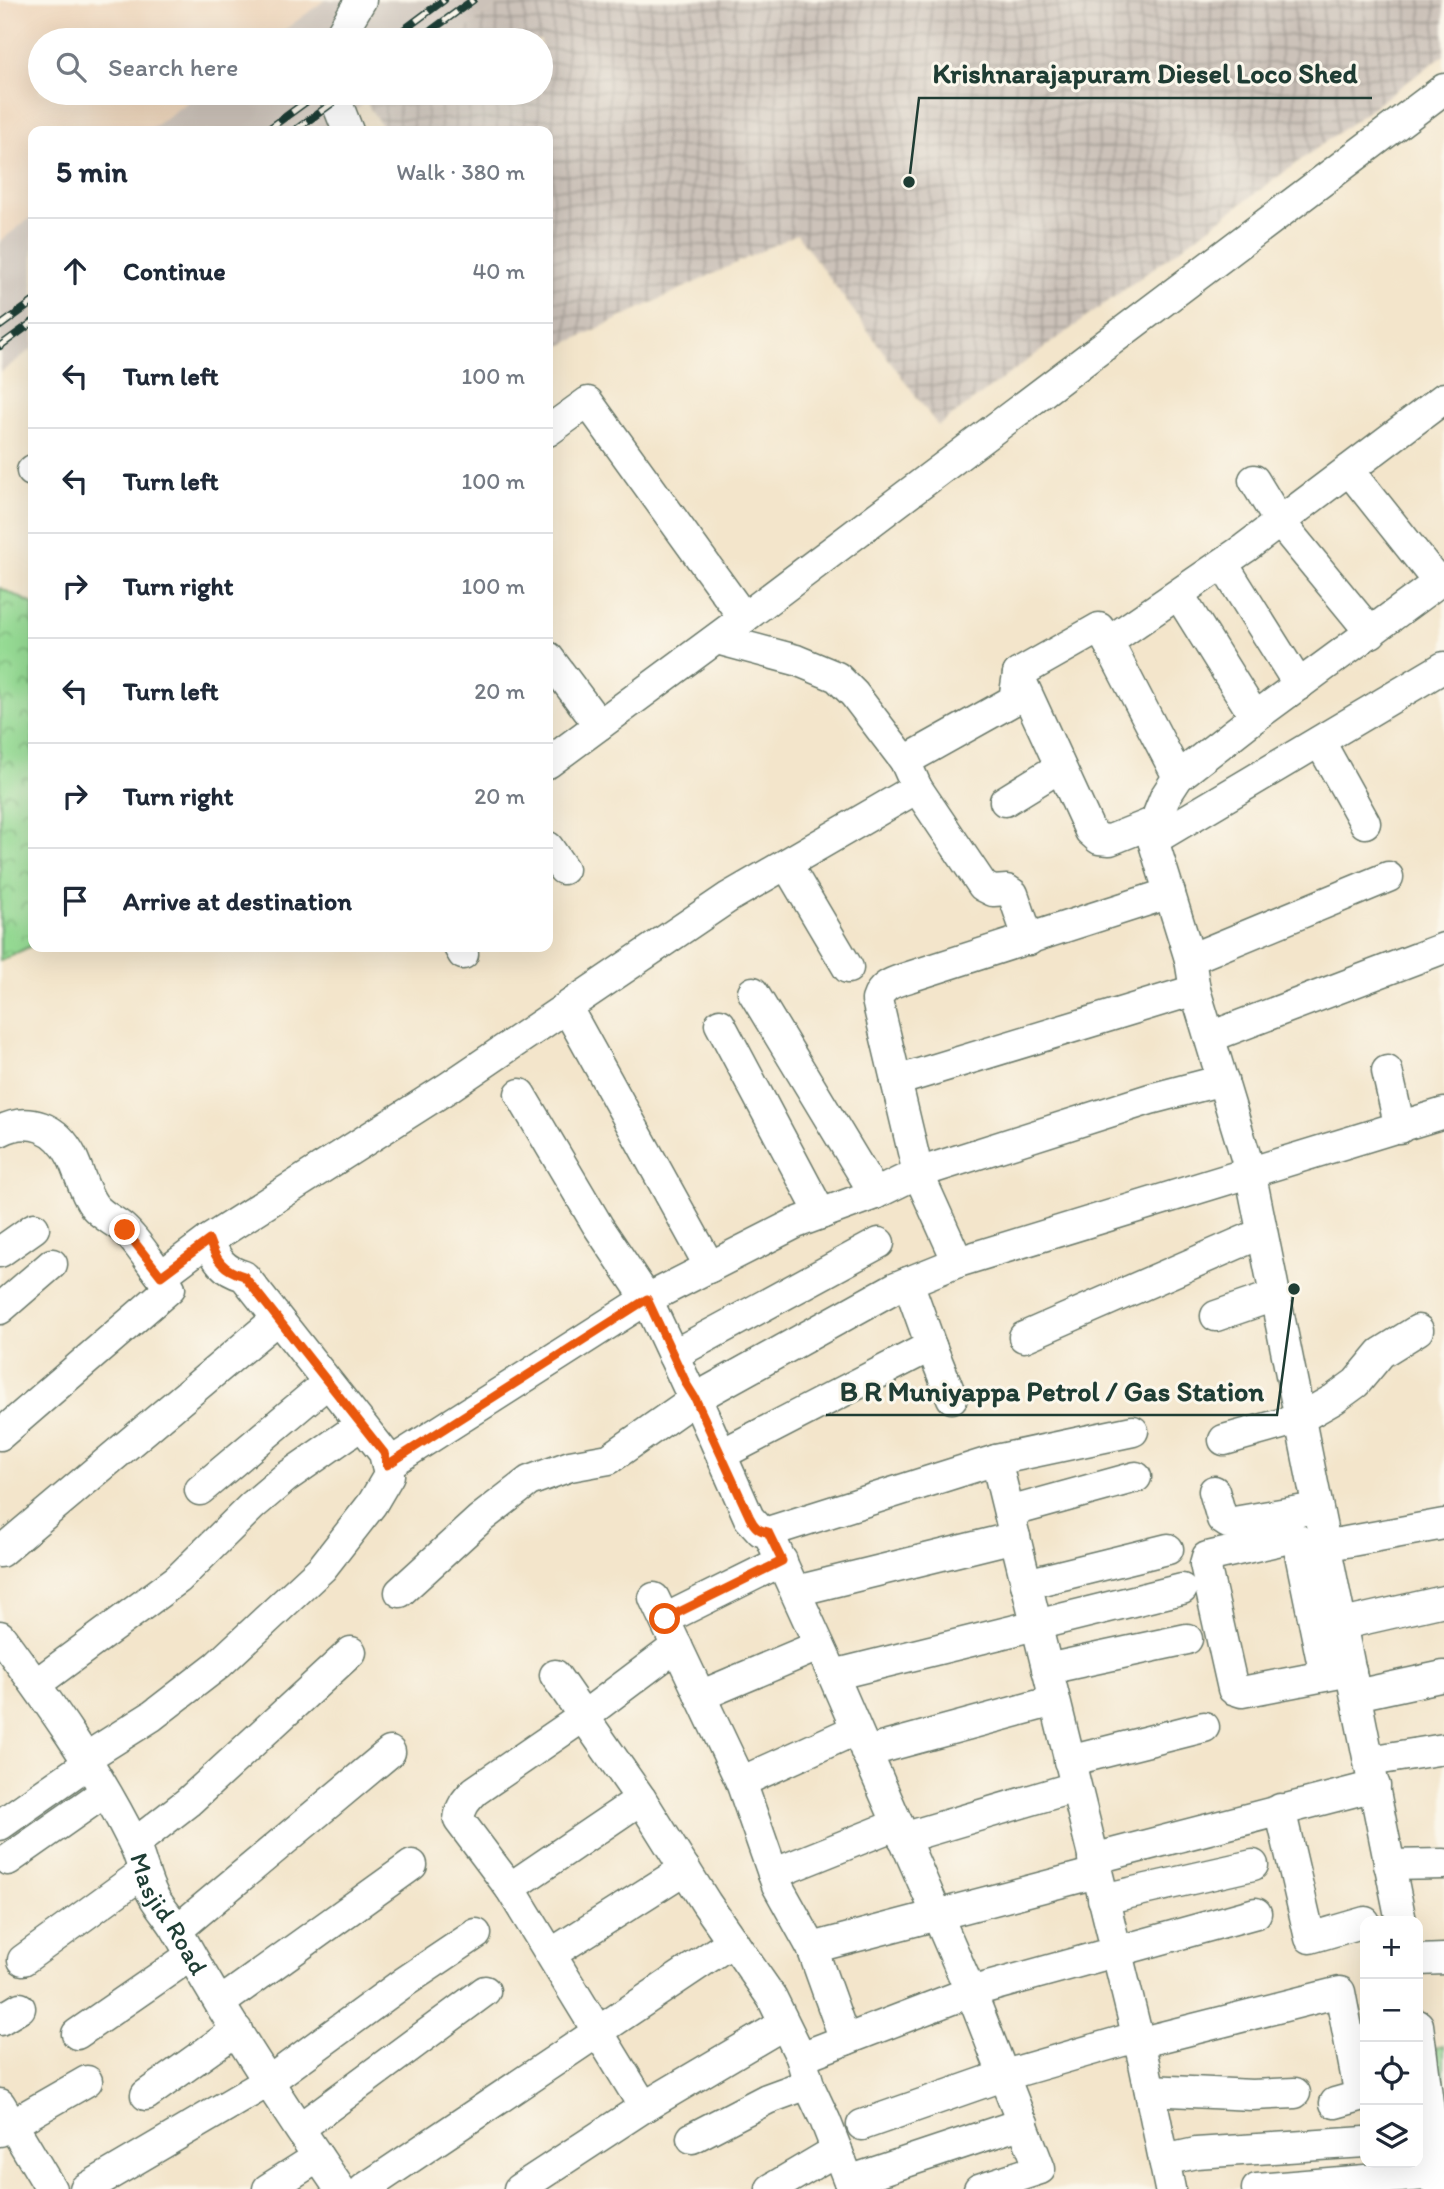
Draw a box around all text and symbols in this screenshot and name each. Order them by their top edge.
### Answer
search box [28,28,553,105]
icon: search [52,48,90,86]
callout: Krishnarajapuram Diesel Loco Shed [919,49,1372,98]
text: Search here [108,51,238,83]
text: Krishnarajapuram Diesel Loco Shed [932,56,1359,90]
text: 5 min [56,153,127,190]
text: Walk · 380 m [396,158,525,186]
icon: ahead [56,252,94,290]
text: Continue [123,255,226,287]
text: 40 m [472,257,525,285]
icon: left [56,357,94,395]
text: Turn left [123,360,219,392]
text: 100 m [461,362,525,390]
icon: left [56,462,94,500]
text: Turn left [123,465,219,497]
text: 100 m [461,467,525,495]
icon: right [56,567,94,605]
text: Turn right [123,570,234,602]
text: 100 m [461,572,525,600]
icon: left [56,672,94,710]
text: Turn left [123,675,219,707]
text: 20 m [474,677,525,705]
icon: right [56,777,94,815]
text: Turn right [123,780,234,812]
text: 20 m [474,782,525,810]
icon: arrive [56,882,94,920]
text: Arrive at destination [123,885,352,917]
route end [109,1214,140,1245]
callout: B R Muniyappa Petrol / Gas Station [826,1366,1277,1415]
text: B R Muniyappa Petrol / Gas Station [840,1374,1264,1408]
route start [649,1603,680,1634]
street label: Masjid Road [123,1849,215,1981]
map controls [1360,1916,1423,2168]
button: + [1360,1916,1423,1979]
button: − [1360,1979,1423,2042]
button: locate [1360,2042,1423,2105]
button: layers [1360,2105,1423,2168]

